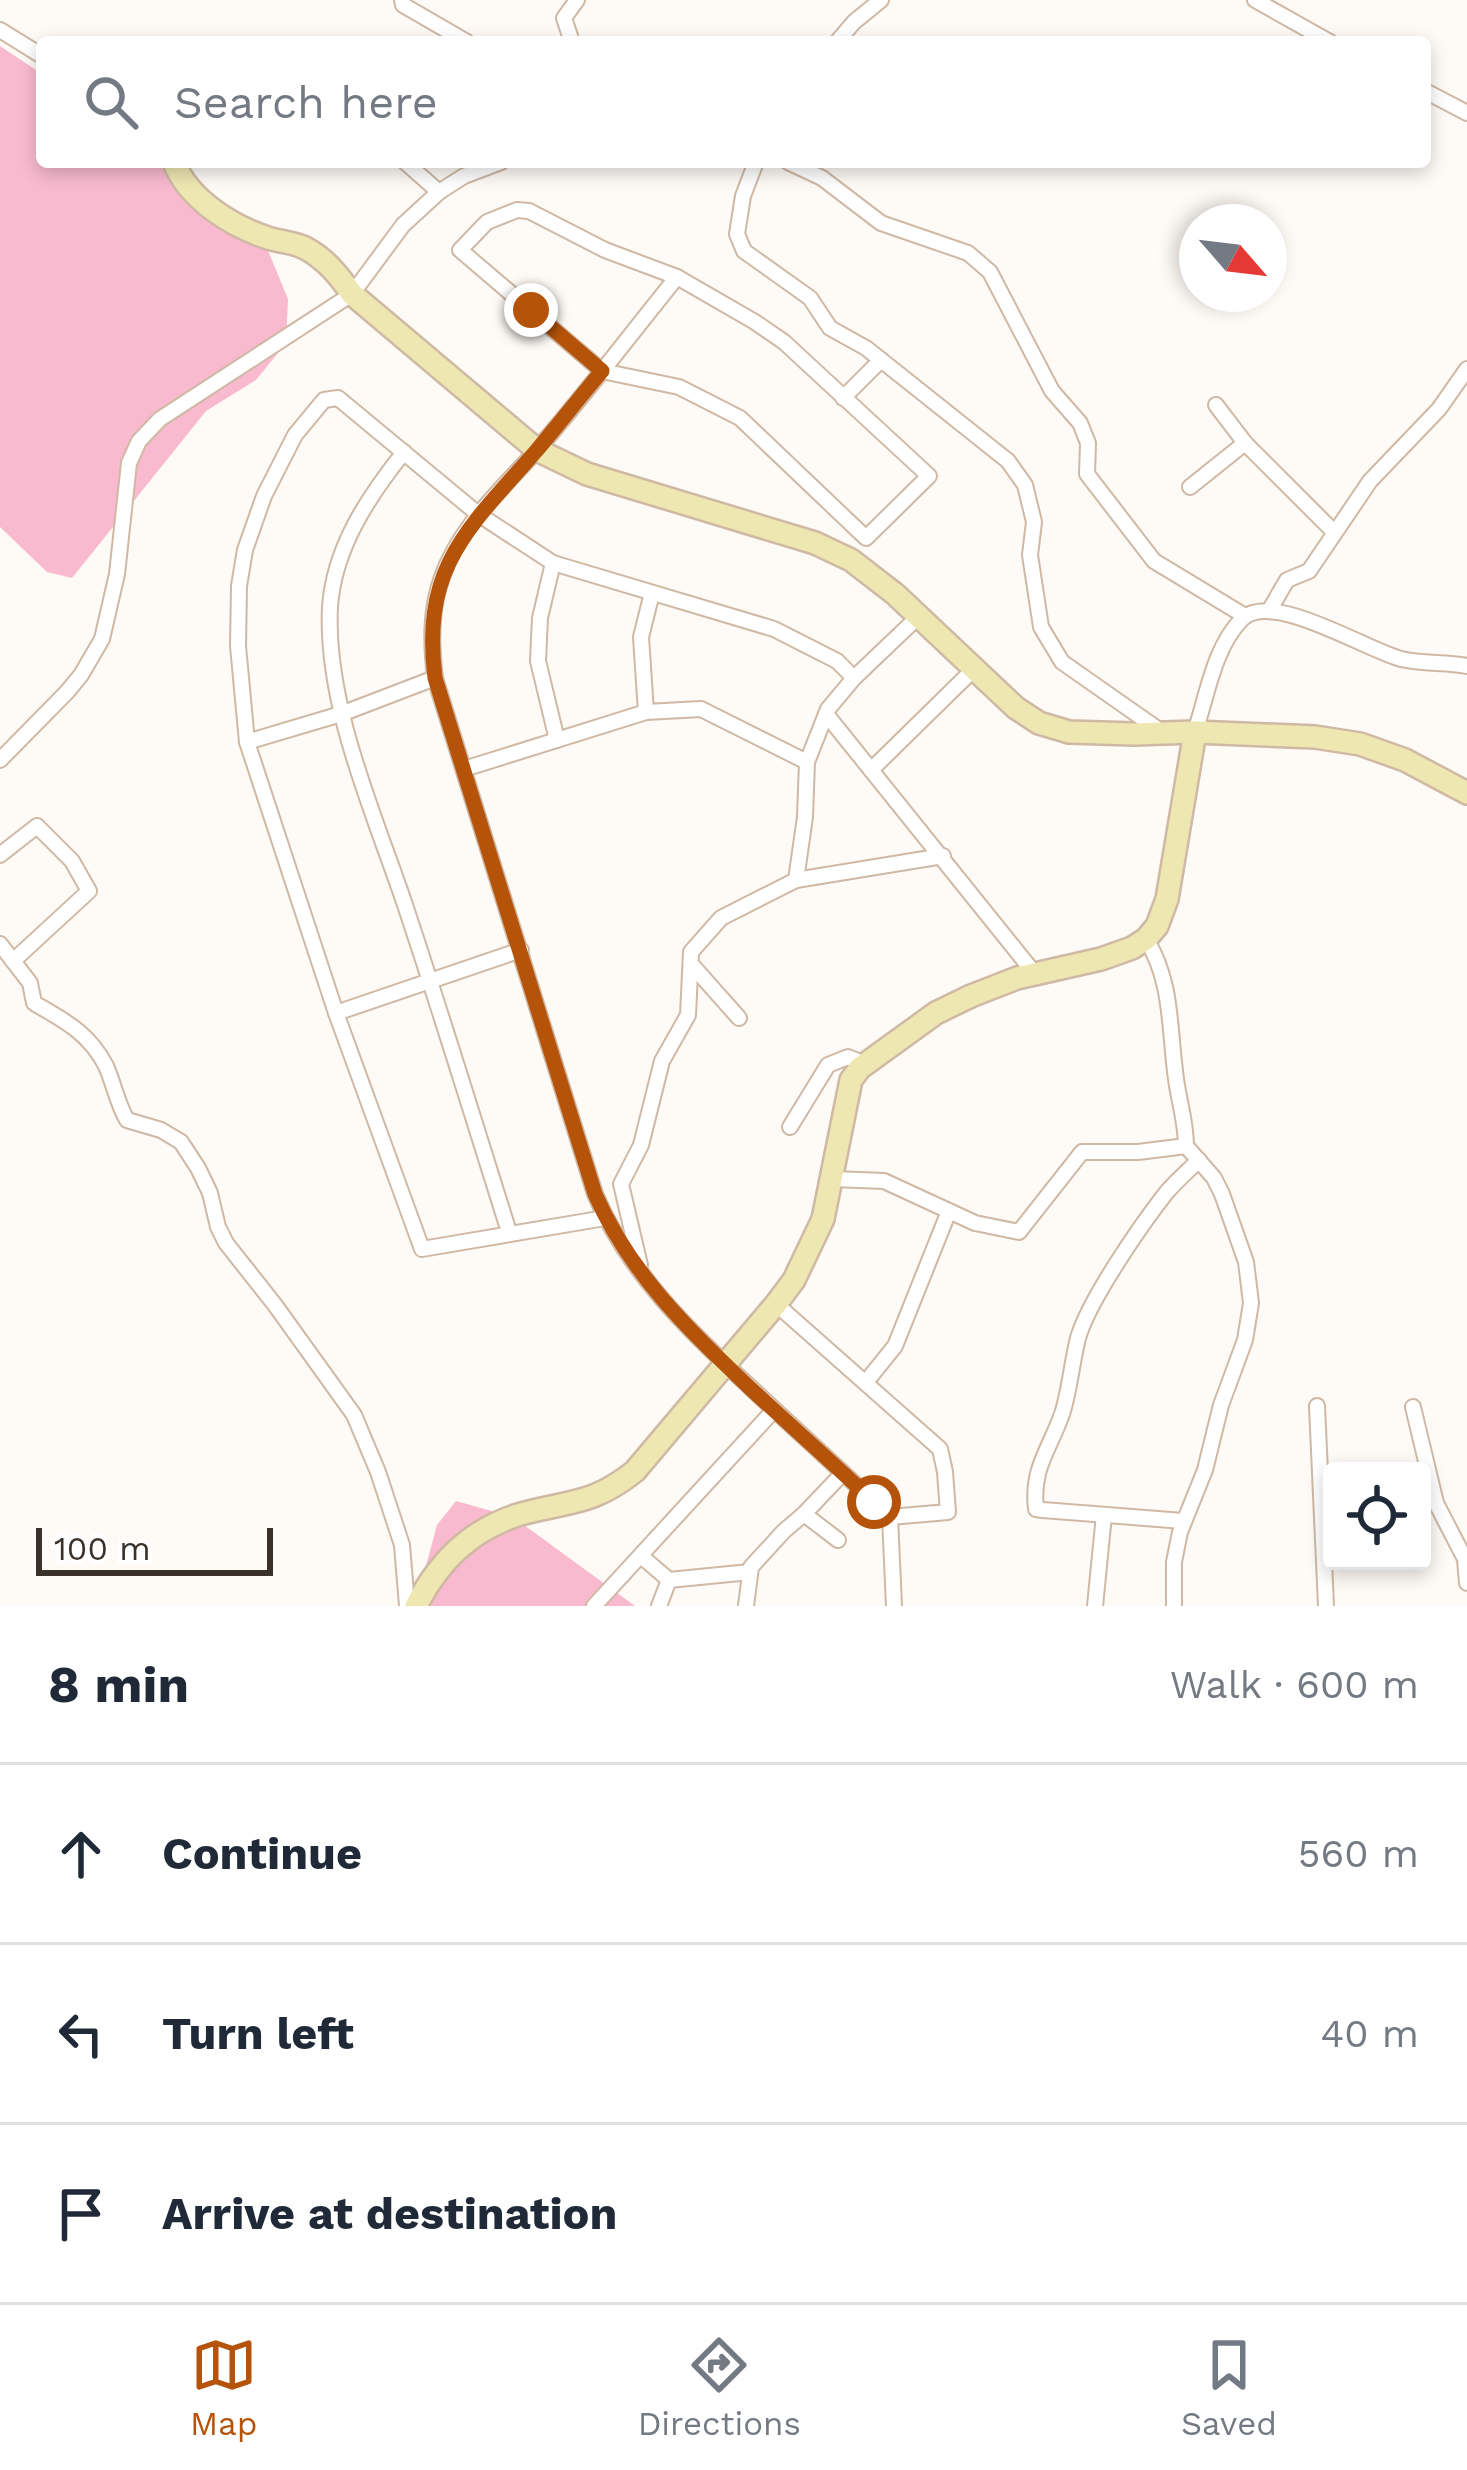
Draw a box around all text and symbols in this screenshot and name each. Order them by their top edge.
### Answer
search box [36,36,1431,168]
icon: search [78,69,144,135]
text: Search here [174,76,438,129]
north arrow [1179,204,1287,312]
route end [504,283,558,337]
map controls [1323,1462,1431,1570]
button: locate [1323,1462,1431,1570]
route start [847,1475,901,1529]
scale bar [36,1522,273,1575]
text: 100 m [54,1529,151,1568]
text: 8 min [48,1655,189,1714]
text: Walk · 600 m [1170,1662,1419,1707]
icon: ahead [48,1821,114,1887]
text: Continue [162,1827,362,1880]
text: 560 m [1298,1831,1419,1876]
icon: left [48,2001,114,2067]
text: Turn left [162,2007,354,2060]
text: 40 m [1320,2011,1419,2056]
icon: arrive [48,2181,114,2247]
text: Arrive at destination [162,2187,617,2240]
tab: Map [190,2332,257,2443]
tab: Directions [638,2332,801,2443]
tab: Saved [1181,2332,1277,2443]

